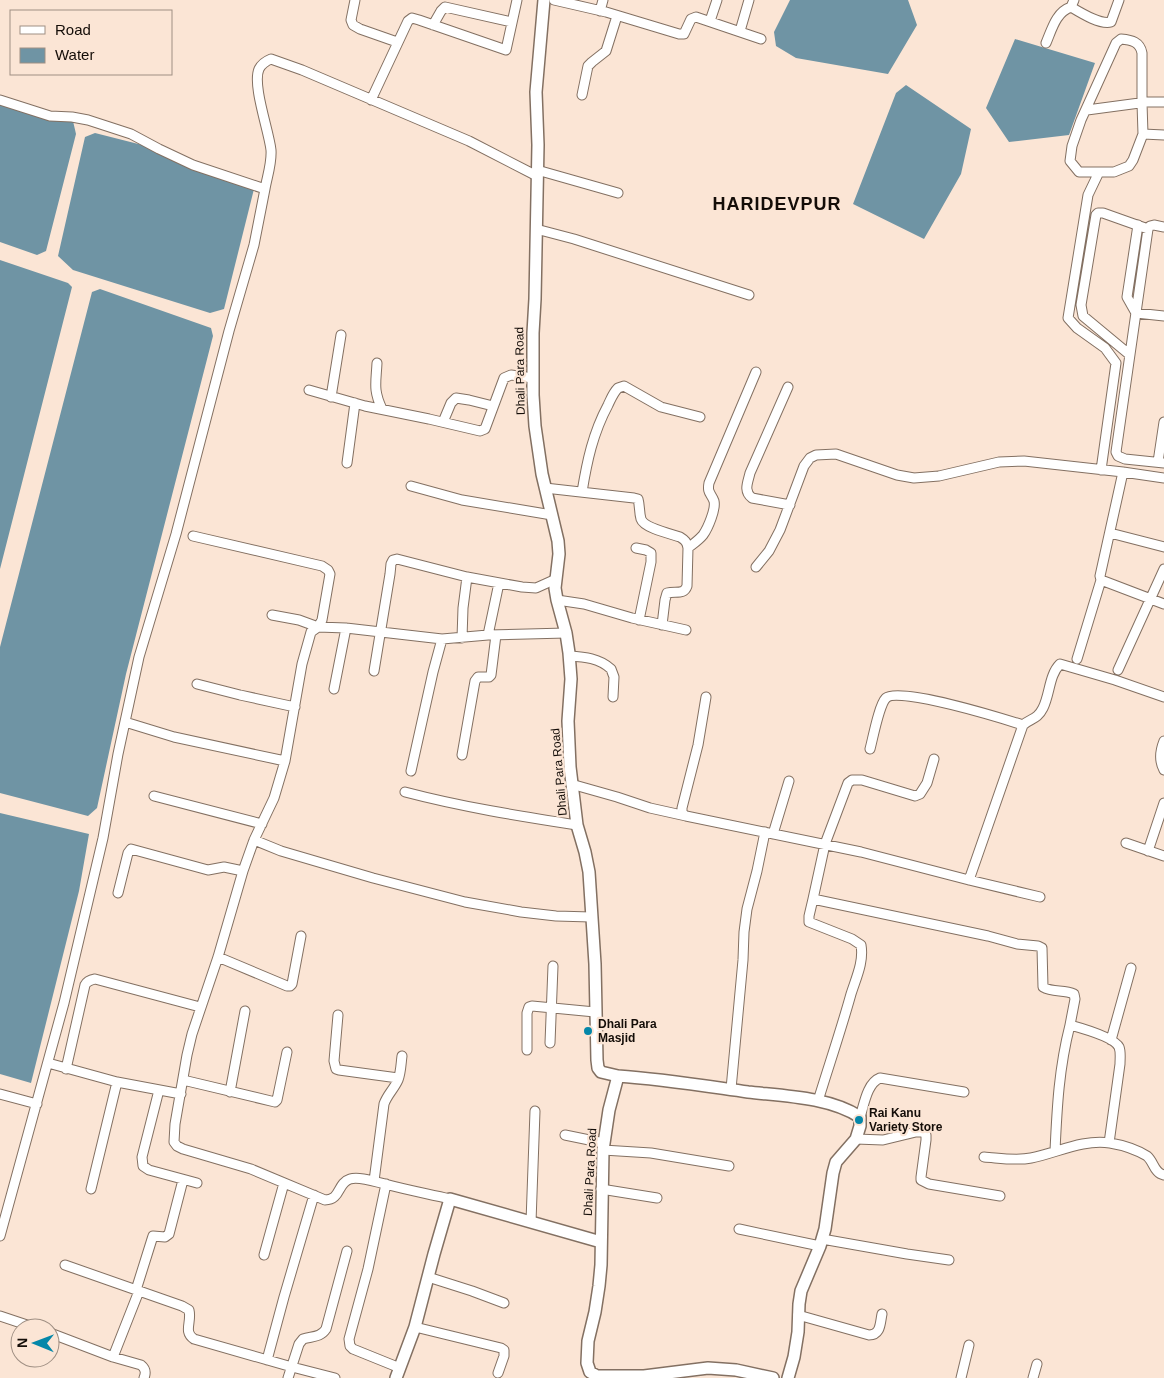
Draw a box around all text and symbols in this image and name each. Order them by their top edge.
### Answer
legend [10,10,172,75]
text: Road [55,21,91,38]
text: Water [55,46,94,63]
district label: HARIDEVPUR [712,194,842,214]
street label: Dhali Para Road [512,327,528,415]
street label: Dhali Para Road [548,728,570,816]
place label: Dhali Para Masjid [598,1017,657,1045]
marker: Dhali Para Masjid [582,1025,594,1037]
place label: Rai Kanu Variety Store [869,1106,943,1134]
marker: Rai Kanu Variety Store [853,1114,865,1126]
street label: Dhali Para Road [581,1128,599,1216]
north arrow [10,1318,60,1368]
text: N [14,1338,30,1348]

